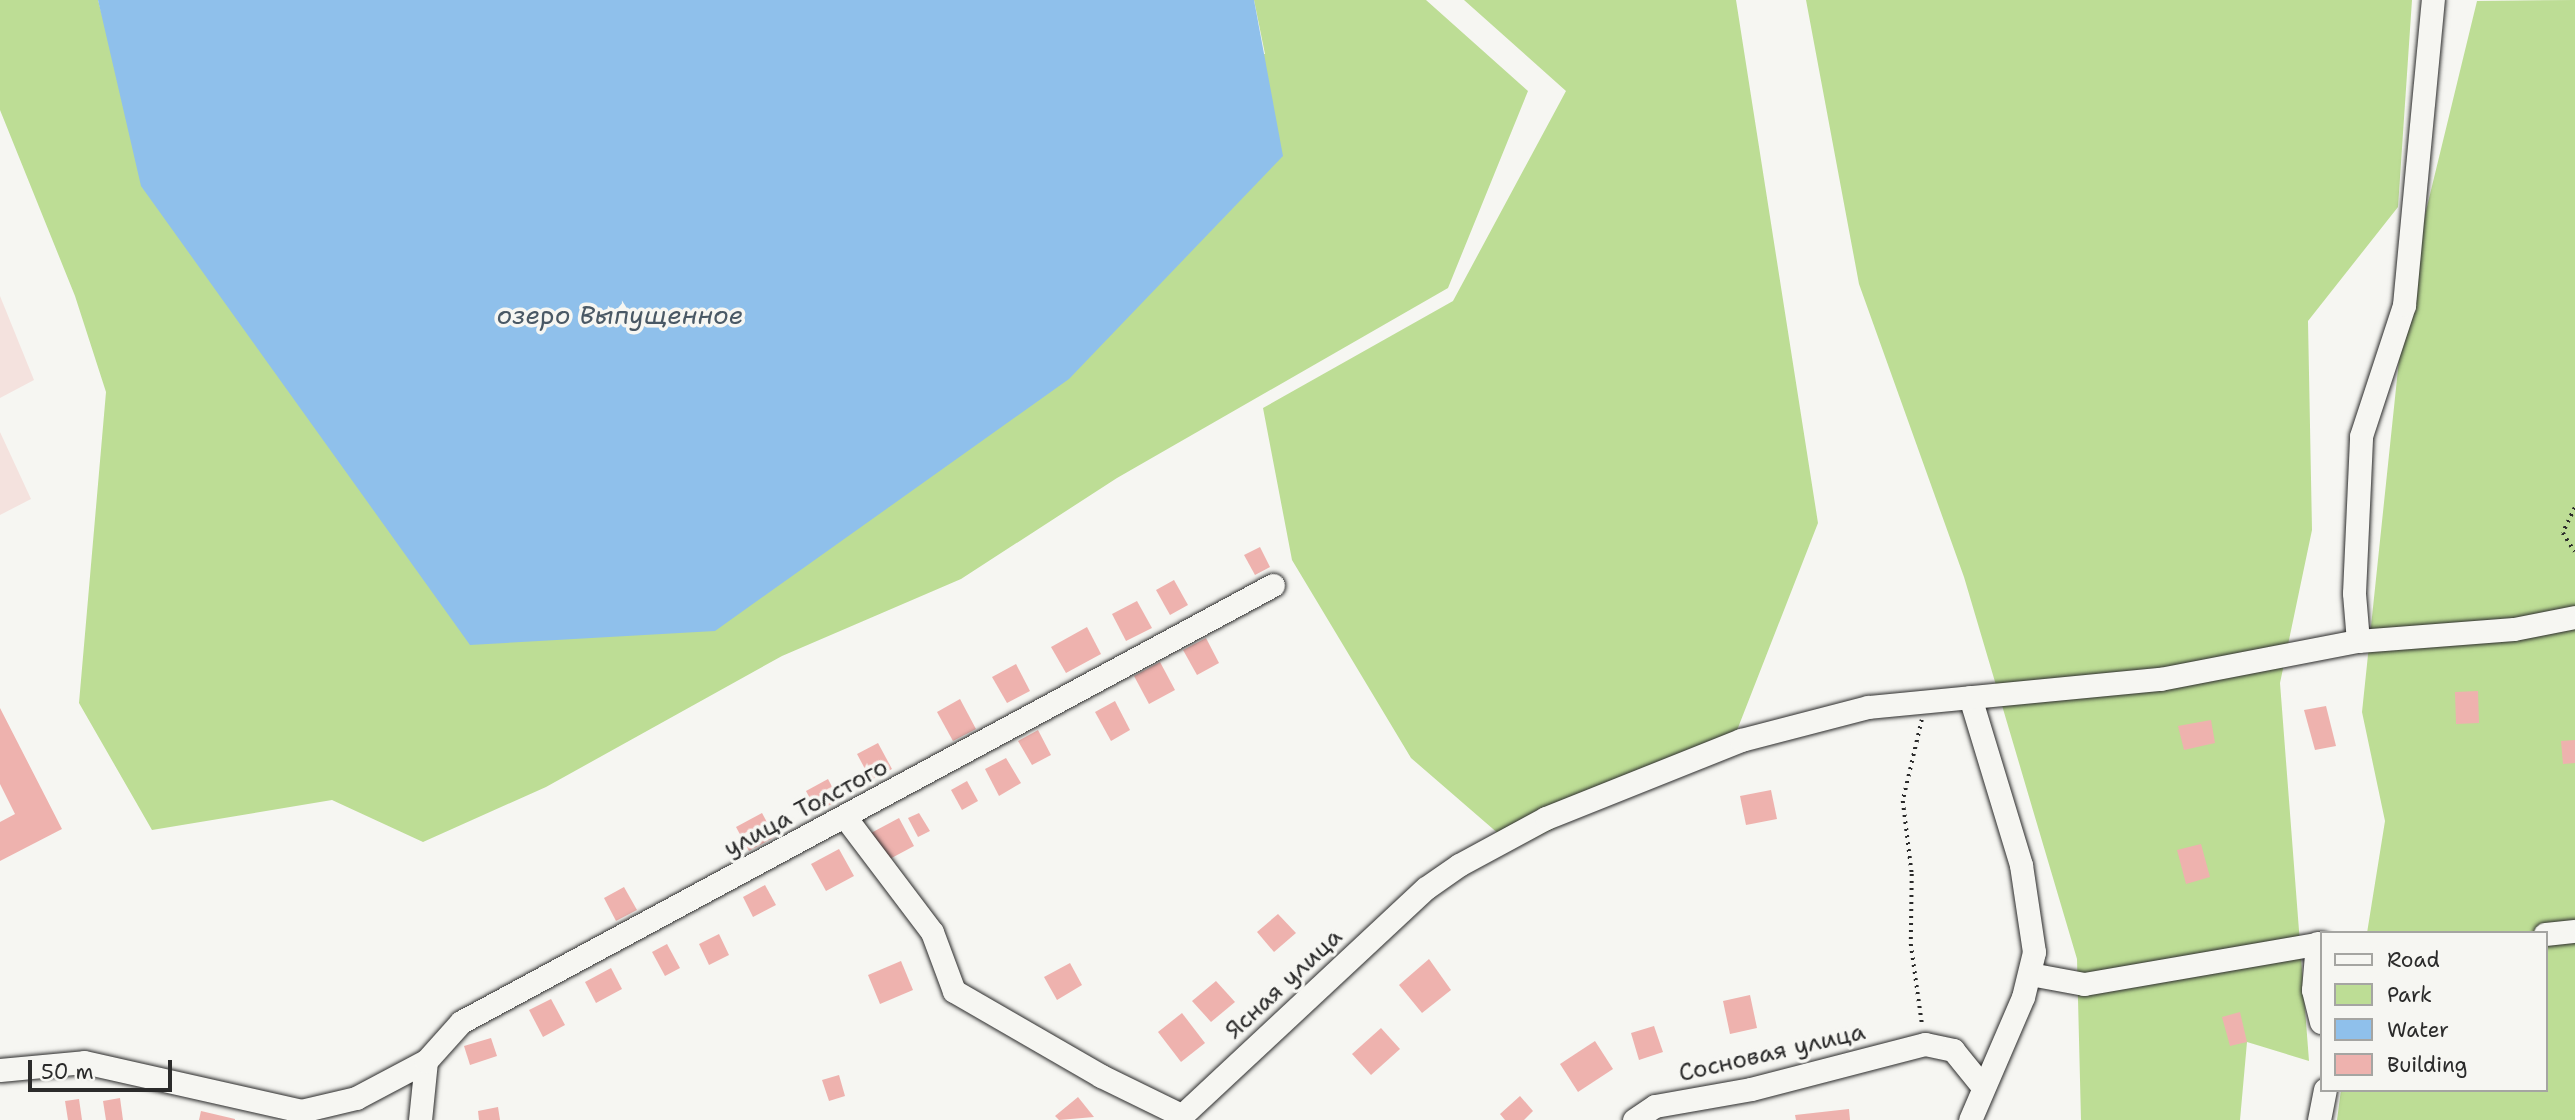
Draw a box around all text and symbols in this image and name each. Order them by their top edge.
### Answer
water label: озеро Выпущенное [497,299,743,331]
street label: улица Толстого [719,753,893,863]
street label: Ясная улица [1220,923,1348,1045]
legend [2320,931,2547,1092]
text: Road [2387,946,2440,974]
text: Park [2387,981,2432,1009]
text: Water [2387,1016,2449,1044]
street label: Сосновая улица [1676,1018,1868,1088]
scale bar [32,1046,175,1090]
text: Building [2387,1051,2467,1079]
text: 50 m [41,1058,94,1086]

